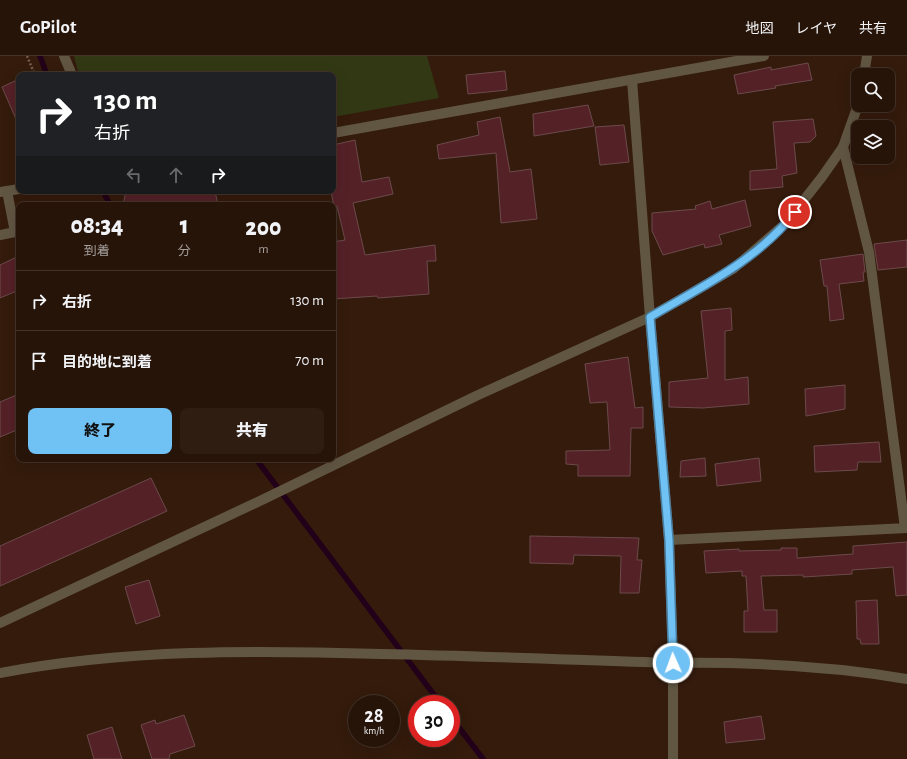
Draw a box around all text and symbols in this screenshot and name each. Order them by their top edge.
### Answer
text: GoPilot [20,18,76,37]
text: 地図 [745,22,773,36]
text: レイヤ [795,22,837,36]
text: 共有 [859,22,887,36]
map controls [851,68,895,164]
button: search [851,68,895,112]
text: 130 m [94,87,158,115]
icon: right [28,88,80,140]
button: layers [851,120,895,164]
text: 右折 [94,125,130,143]
icon: left [123,164,145,186]
icon: ahead [165,164,187,186]
icon: right [207,164,229,186]
pin [778,195,812,229]
icon: arrive [784,201,806,223]
text: 08:34 [70,214,123,238]
text: 1 [180,214,189,238]
text: 200 [245,216,282,240]
text: m [258,243,269,256]
text: 到着 [84,245,110,258]
text: 分 [178,245,191,258]
icon: right [28,290,50,312]
text: 130 m [290,293,324,308]
text: 右折 [62,295,92,310]
icon: arrive [28,350,50,372]
text: 70 m [295,353,324,368]
text: 目的地に到着 [62,355,152,370]
button: 終了 [28,408,172,454]
button: 共有 [180,408,324,454]
position arrow [652,642,694,684]
speed limit sign: 30 [408,695,460,747]
text: 28 [364,706,384,726]
text: km/h [364,726,384,736]

